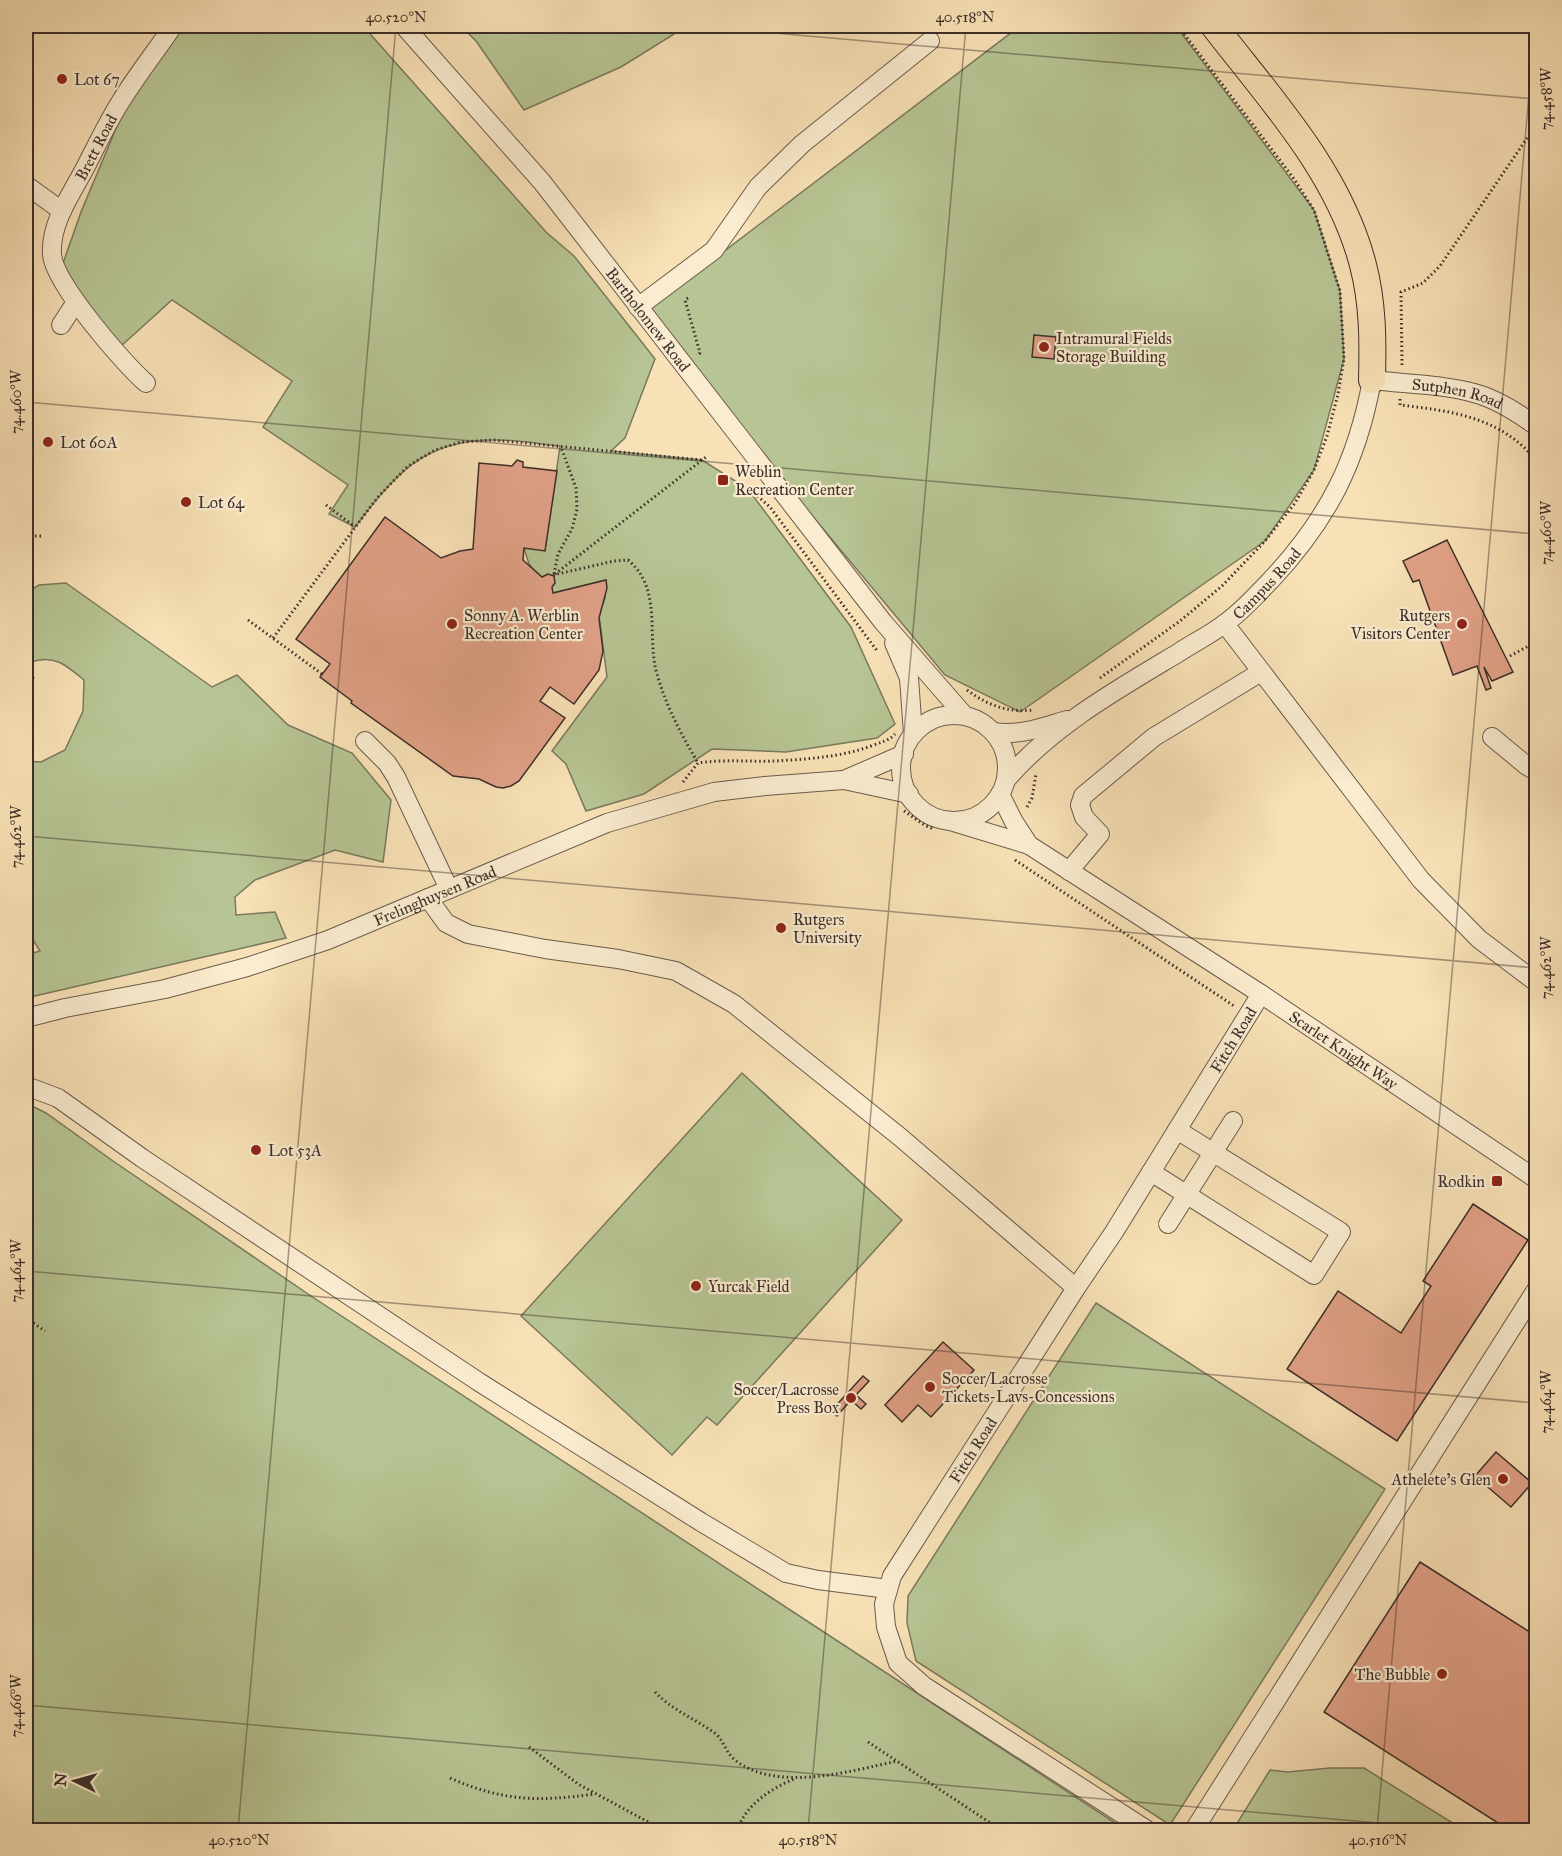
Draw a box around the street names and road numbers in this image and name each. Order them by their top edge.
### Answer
street label: Brett Road [71,111,121,184]
street label: Bartholomew Road [602,264,695,375]
street label: Sutphen Road [1411,374,1506,413]
street label: Campus Road [1228,544,1305,623]
street label: Frelinghuysen Road [371,861,499,929]
street label: Fitch Road [1205,1003,1260,1076]
street label: Scarlet Knight Way [1286,1006,1402,1093]
street label: Fitch Road [945,1414,1000,1486]

